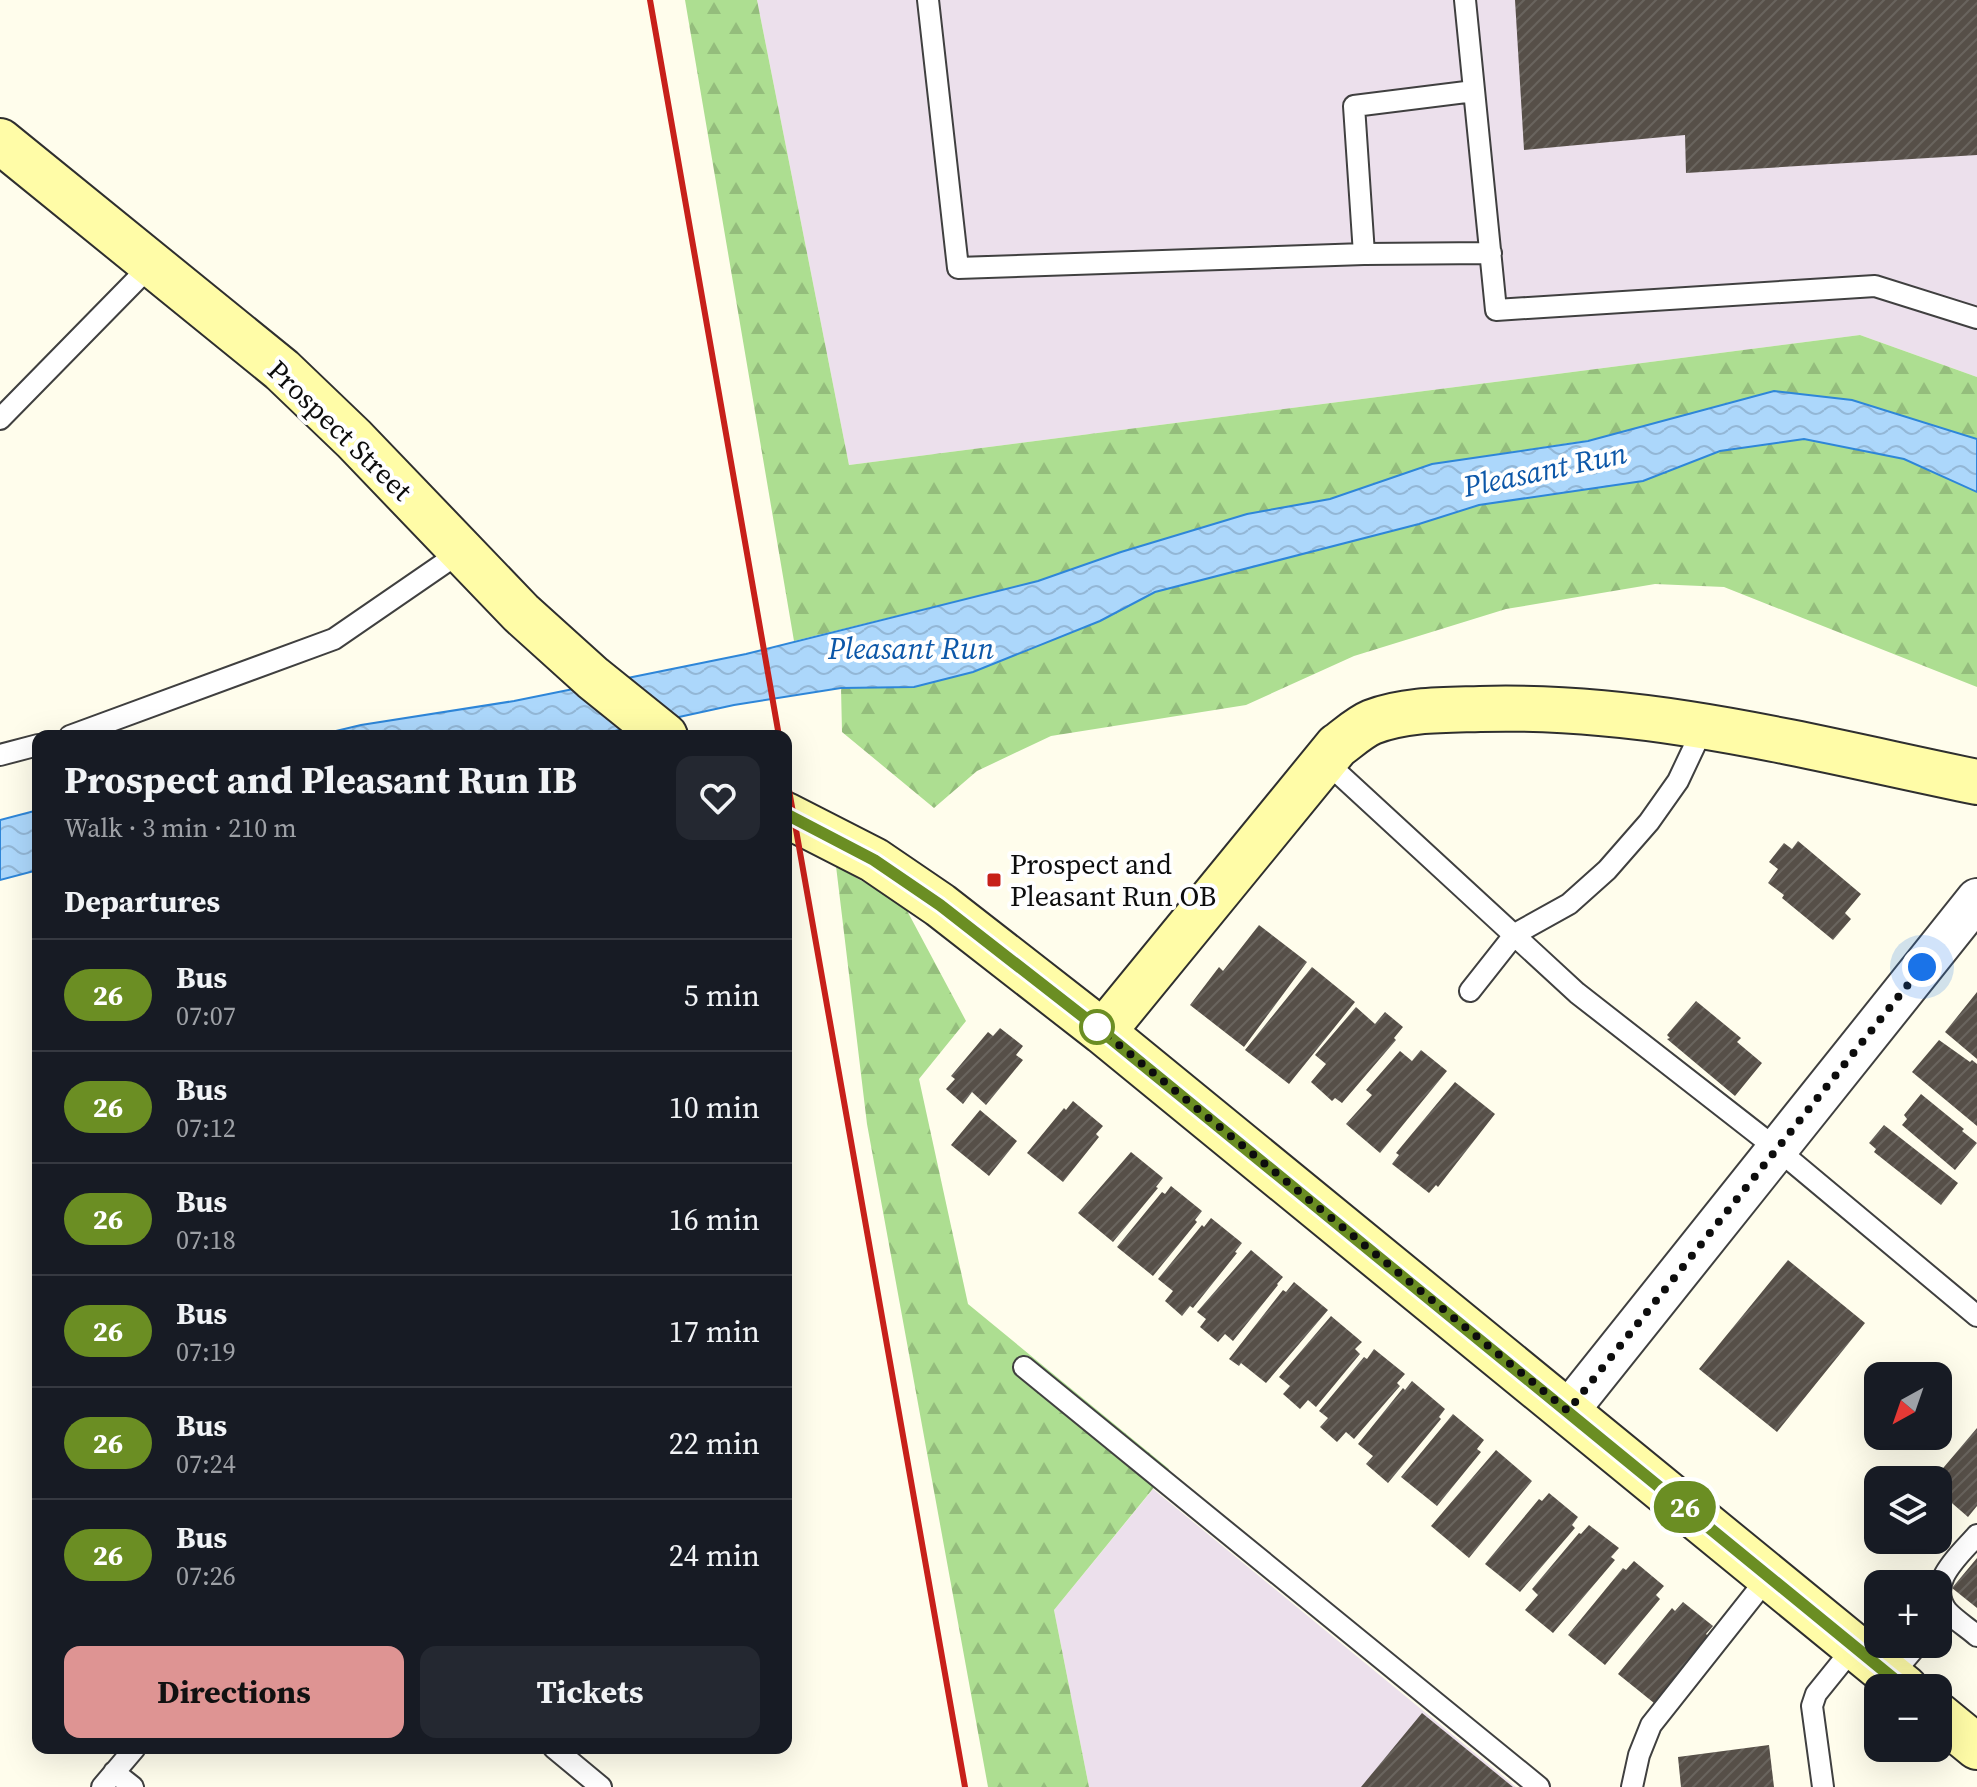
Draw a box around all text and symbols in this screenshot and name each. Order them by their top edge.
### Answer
street label: Prospect Street [259,351,421,509]
water label: Pleasant Run [1458,432,1630,507]
water label: Pleasant Run [827,628,994,669]
text: Prospect and Pleasant Run IB [64,754,577,806]
button: heart [676,756,760,840]
text: Walk · 3 min · 210 m [64,810,297,846]
place label: Prospect and Pleasant Run OB [1010,845,1216,915]
marker: Prospect and Pleasant Run OB [985,871,1003,889]
text: Departures [64,881,220,922]
your location [1902,947,1942,987]
text: Bus [176,957,227,998]
text: 5 min [684,975,760,1016]
text: 26 [93,976,123,1014]
text: 07:07 [176,998,236,1034]
unlabelled marker [1080,1010,1114,1044]
text: Bus [176,1069,227,1110]
text: 10 min [669,1087,760,1128]
text: 26 [93,1088,123,1126]
text: 07:12 [176,1110,236,1146]
text: Bus [176,1181,227,1222]
text: 16 min [669,1199,760,1240]
text: 26 [93,1200,123,1238]
text: 07:18 [176,1222,236,1258]
text: Bus [176,1293,227,1334]
text: 17 min [669,1311,760,1352]
text: 26 [93,1312,123,1350]
text: 07:19 [176,1334,236,1370]
north arrow [1864,1362,1952,1450]
map controls [1864,1362,1952,1762]
text: Bus [176,1405,227,1446]
text: 22 min [669,1423,760,1464]
text: 26 [93,1424,123,1462]
text: 07:24 [176,1446,236,1482]
button: layers [1864,1466,1952,1554]
line badge: 26 [1649,1481,1721,1533]
text: 26 [1670,1488,1700,1526]
text: Bus [176,1517,227,1558]
text: 24 min [669,1535,760,1576]
text: 26 [93,1536,123,1574]
text: 07:26 [176,1558,236,1594]
button: + [1864,1570,1952,1658]
button: Directions [64,1646,404,1738]
button: Tickets [420,1646,760,1738]
button: − [1864,1674,1952,1762]

